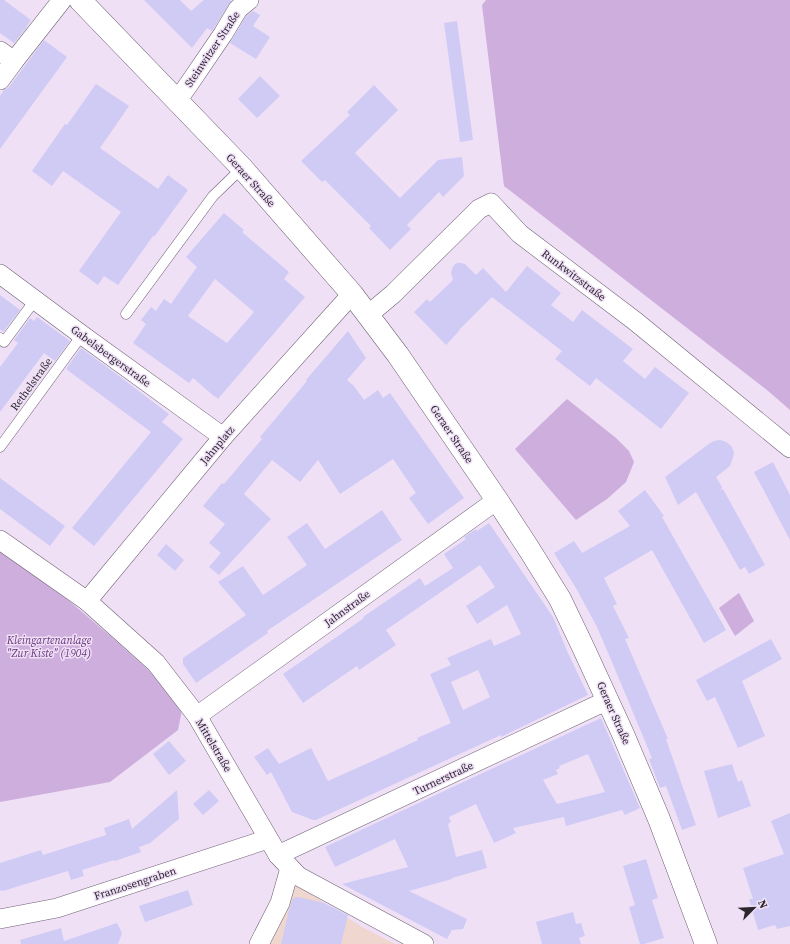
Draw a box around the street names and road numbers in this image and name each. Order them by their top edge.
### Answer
street label: Steinwitzer Straße [181,8,244,90]
street label: Geraer Straße [222,150,279,211]
street label: Runkwitzstraße [538,246,609,305]
street label: Gabelsbergerstraße [68,322,154,391]
street label: Rethelstraße [7,354,56,414]
street label: Geraer Straße [427,402,477,467]
street label: Jahnplatz [196,423,238,469]
street label: Jahnstraße [321,586,374,631]
street label: Geraer Straße [593,679,634,747]
street label: Mittelstraße [192,716,236,775]
street label: Turnerstraße [411,758,476,799]
street label: Franzosengraben [92,863,178,904]

